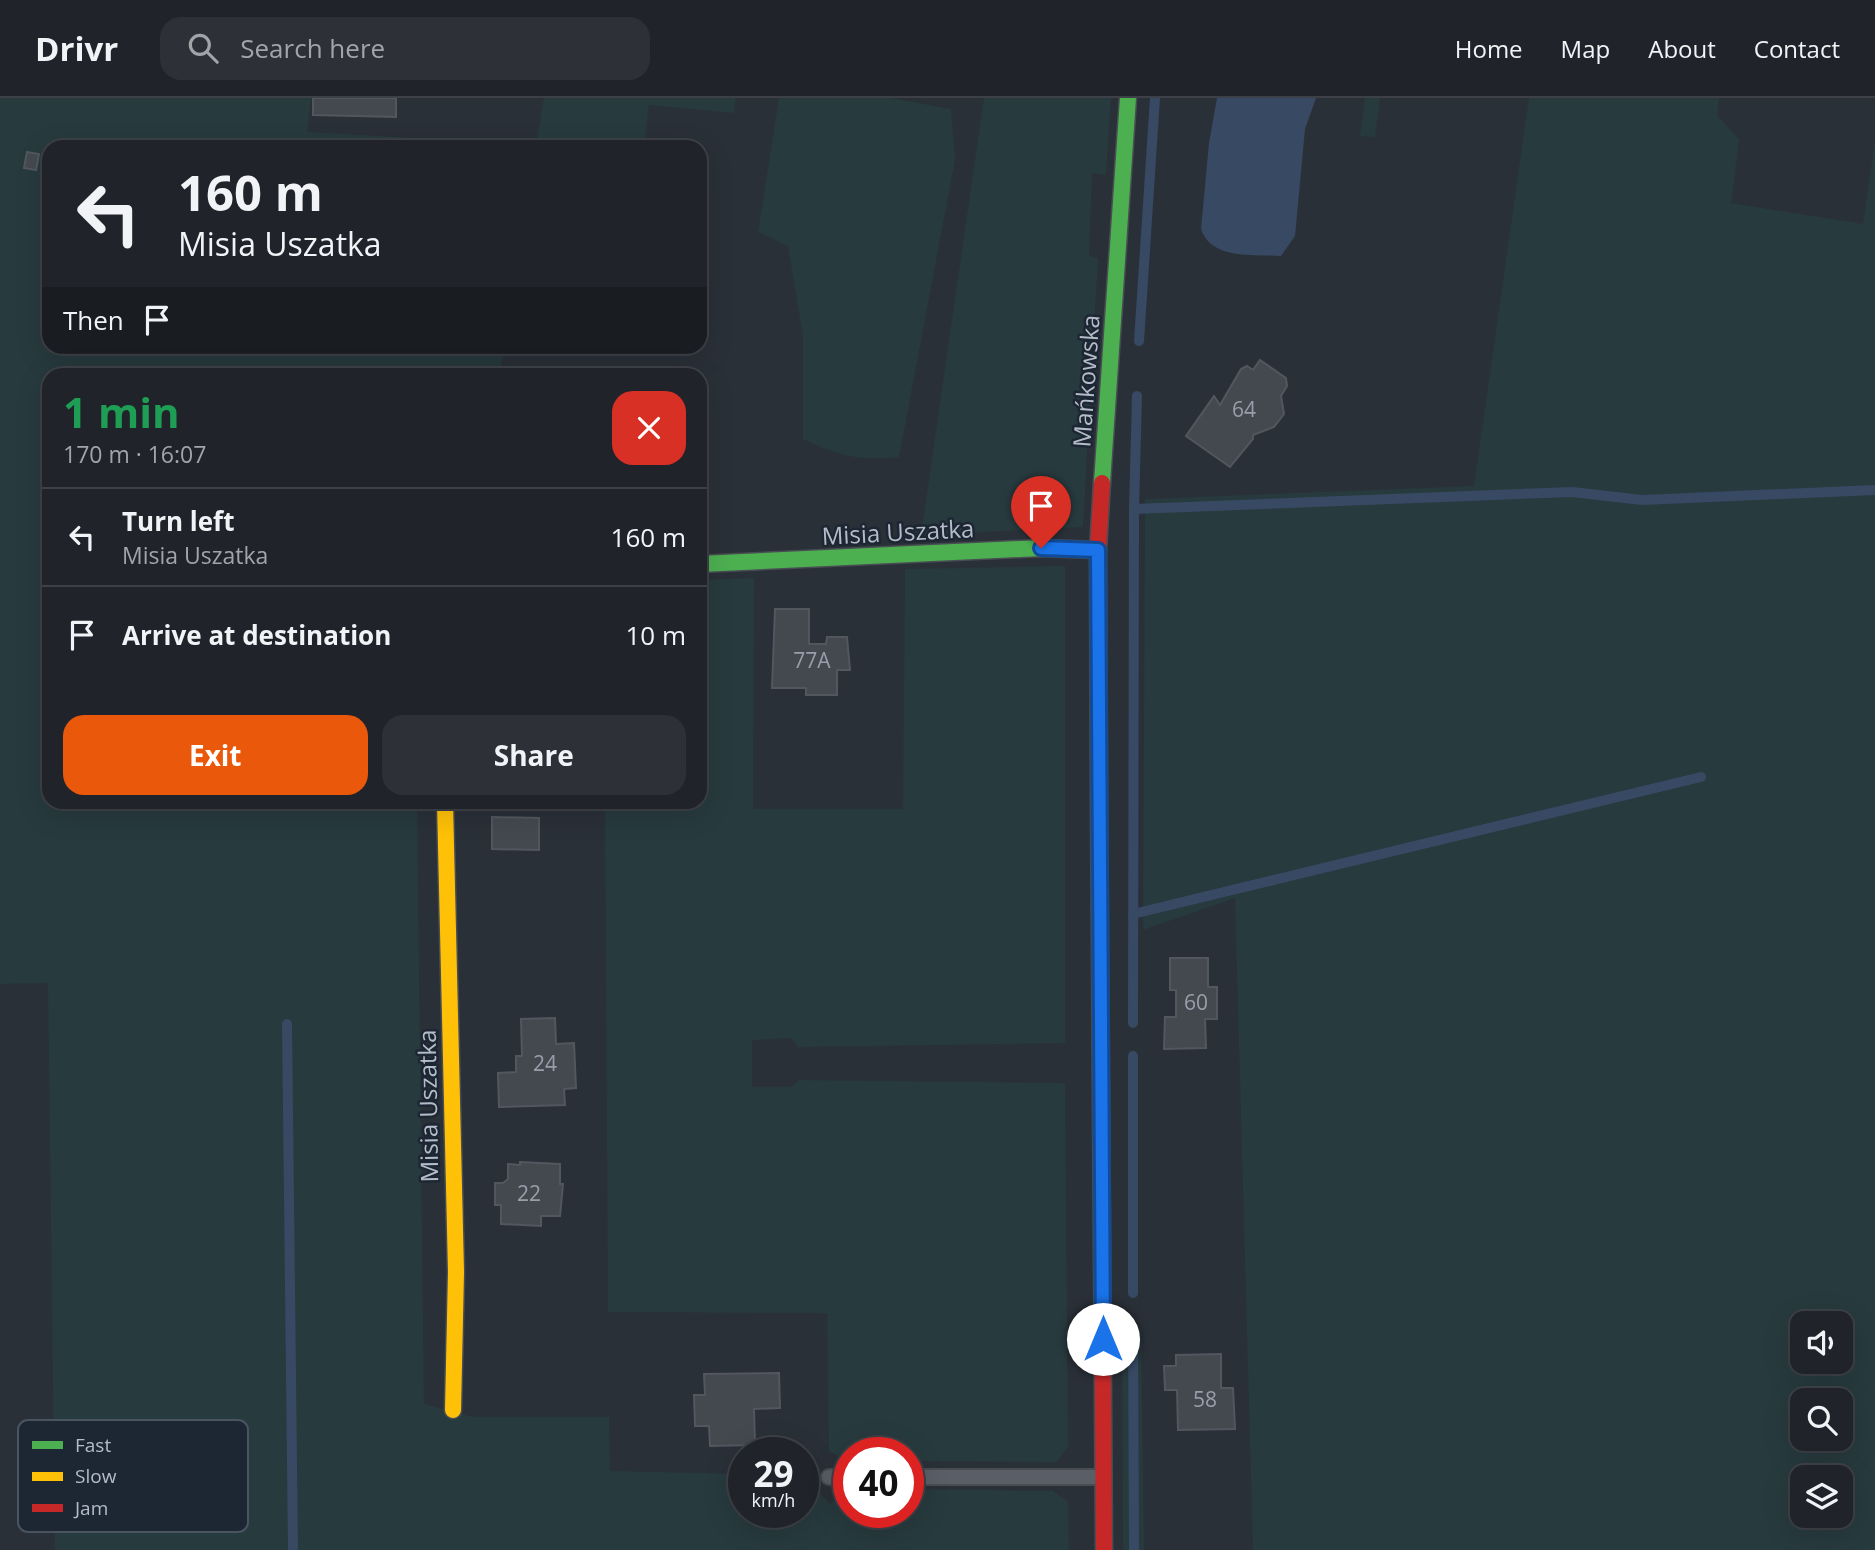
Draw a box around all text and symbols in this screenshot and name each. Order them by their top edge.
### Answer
search box [160,17,650,80]
text: Drivr [35,26,118,71]
icon: search [184,29,222,67]
text: Search here [240,30,385,66]
text: Home [1455,32,1523,65]
text: Map [1561,32,1610,65]
text: About [1648,32,1716,65]
text: Contact [1754,32,1840,65]
text: 160 m [178,159,323,225]
icon: left [63,168,154,259]
text: Misia Uszatka [178,222,382,265]
icon: arrive [138,301,176,339]
text: Then [63,302,124,338]
street label: Mańkowska [1064,314,1107,448]
text: 1 min [63,383,180,440]
button: close [612,391,686,465]
house number: 64 [1232,395,1256,423]
text: 170 m · 16:07 [63,438,206,470]
pin [1011,476,1071,548]
icon: arrive [1022,487,1060,525]
text: Turn left [122,503,234,539]
street label: Misia Uszatka [821,511,975,552]
icon: left [63,518,101,556]
text: 160 m [611,519,686,555]
text: Misia Uszatka [122,539,268,571]
icon: arrive [63,616,101,654]
text: Arrive at destination [122,617,391,653]
text: 10 m [625,617,686,653]
house number: 77A [793,646,831,674]
button: Exit [63,715,368,795]
button: Share [382,715,686,795]
house number: 60 [1184,988,1208,1016]
street label: Misia Uszatka [410,1029,445,1183]
house number: 24 [533,1049,557,1077]
house number: 22 [517,1179,541,1207]
position arrow [1066,1302,1140,1376]
map controls [1790,1311,1853,1528]
button: sound [1790,1311,1853,1374]
house number: 58 [1193,1385,1217,1413]
button: search [1790,1388,1853,1451]
legend [18,1420,248,1532]
text: Fast [75,1432,111,1458]
speed limit sign: 40 [833,1437,924,1528]
text: 29 [753,1450,794,1497]
text: Slow [75,1463,117,1489]
button: layers [1790,1465,1853,1528]
text: km/h [752,1488,795,1512]
text: Jam [73,1495,108,1521]

